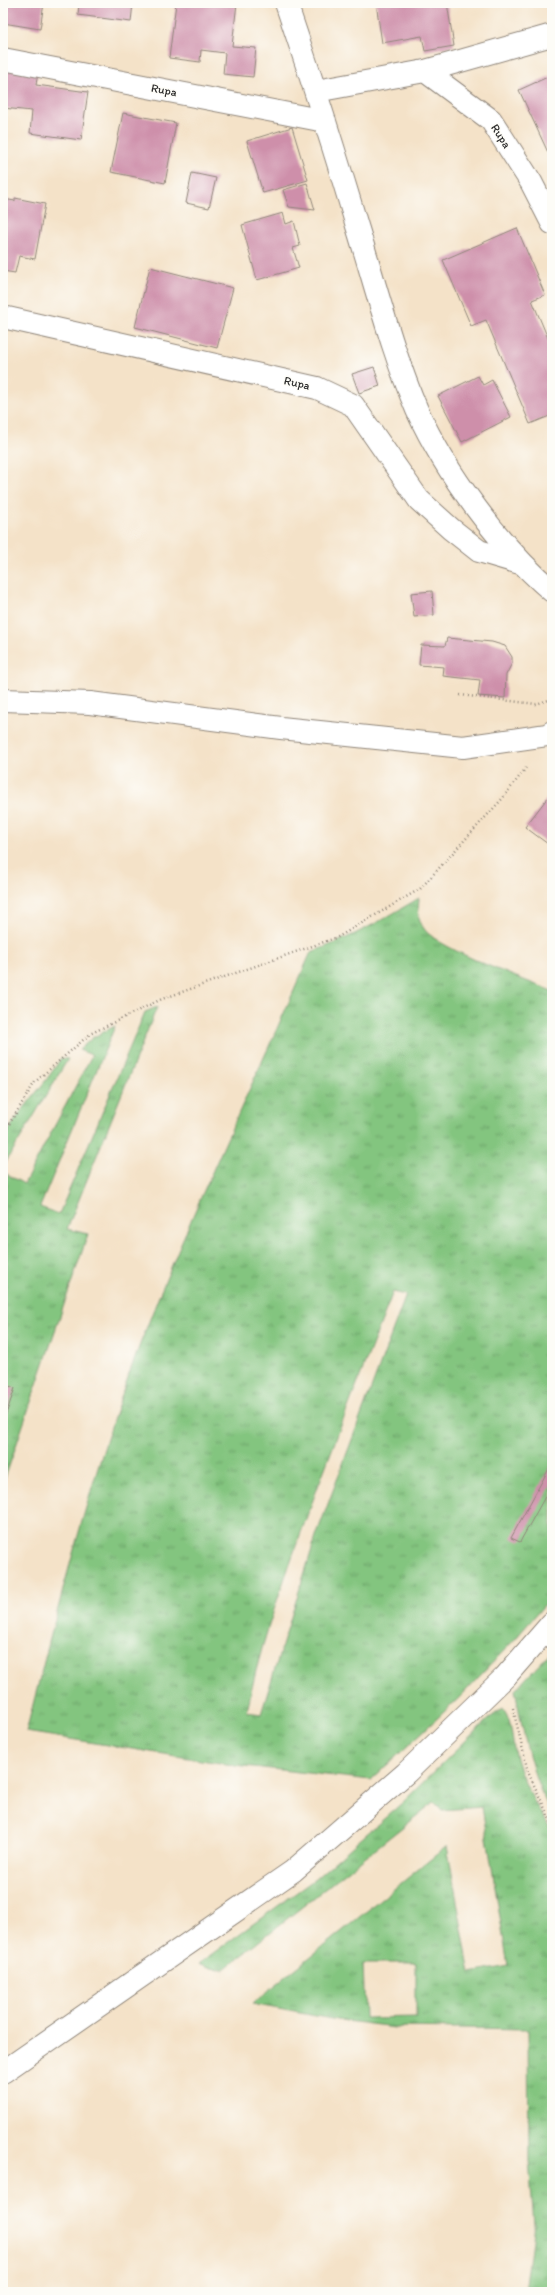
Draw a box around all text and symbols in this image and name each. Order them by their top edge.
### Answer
street label: Rupa [150,81,178,99]
street label: Rupa [488,121,514,151]
street label: Rupa [283,373,311,393]

